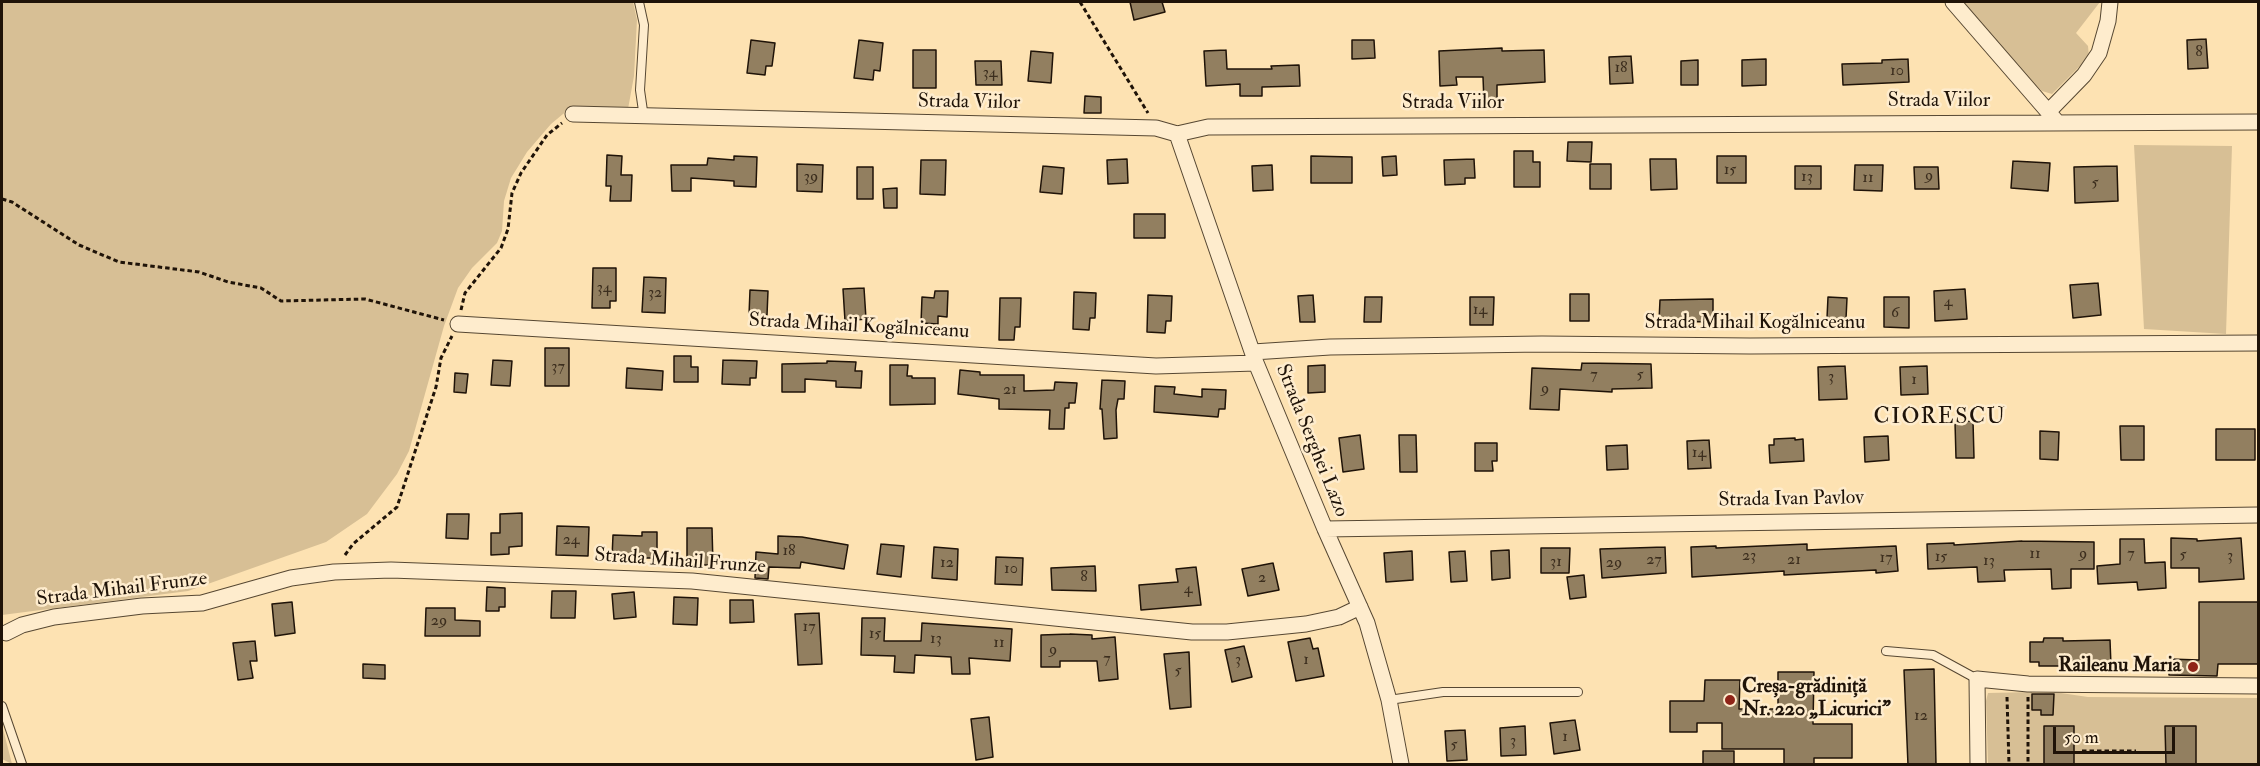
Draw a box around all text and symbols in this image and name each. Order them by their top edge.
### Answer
house number: 8 [2195,43,2203,63]
house number: 18 [1614,59,1628,79]
house number: 10 [1890,62,1904,82]
house number: 34 [983,64,997,84]
street label: Strada Viilor [918,90,1020,116]
street label: Strada Viilor [1888,90,1990,114]
street label: Strada Viilor [1402,92,1504,116]
house number: 15 [1724,161,1736,181]
house number: 9 [1925,167,1933,187]
house number: 39 [804,168,818,188]
house number: 13 [1801,168,1813,188]
house number: 11 [1862,169,1874,189]
house number: 5 [2091,174,2099,194]
house number: 34 [597,279,611,299]
house number: 32 [648,284,662,304]
house number: 4 [1944,293,1952,313]
house number: 14 [1473,301,1487,321]
house number: 6 [1891,304,1899,324]
street label: Strada Mihail Kogălniceanu [748,309,970,345]
street label: Strada Mihail Kogălniceanu [1645,312,1865,336]
house number: 37 [551,358,565,378]
street label: Strada Serghei Lazo [1269,361,1353,521]
house number: 7 [1590,366,1598,386]
house number: 5 [1636,366,1644,386]
house number: 3 [1828,368,1834,388]
house number: 1 [1911,371,1917,391]
house number: 9 [1541,380,1549,400]
house number: 21 [1003,381,1017,401]
district label: CIORESCU [1874,405,2006,431]
house number: 14 [1692,444,1706,464]
street label: Strada Ivan Pavlov [1718,487,1864,513]
house number: 24 [563,531,579,551]
house number: 18 [782,542,796,562]
street label: Strada Mihail Frunze [593,544,767,580]
house number: 11 [2029,545,2041,565]
house number: 9 [2079,545,2087,565]
house number: 7 [2127,545,2135,565]
house number: 5 [2179,546,2187,566]
house number: 23 [1742,547,1756,567]
house number: 3 [2227,547,2233,567]
house number: 15 [1935,548,1947,568]
house number: 17 [1879,549,1893,569]
house number: 27 [1646,551,1662,571]
house number: 21 [1787,551,1801,571]
house number: 13 [1983,552,1995,572]
house number: 31 [1550,553,1562,573]
house number: 12 [940,554,954,574]
house number: 29 [1606,554,1622,574]
house number: 10 [1004,560,1018,580]
street label: Strada Mihail Frunze [35,568,209,612]
house number: 8 [1080,568,1088,588]
house number: 2 [1258,569,1266,589]
house number: 4 [1184,580,1192,600]
house number: 29 [431,612,447,632]
house number: 17 [802,618,816,638]
house number: 15 [869,625,881,645]
house number: 13 [930,630,942,650]
house number: 11 [993,634,1005,654]
house number: 9 [1049,641,1057,661]
house number: 7 [1103,650,1111,670]
house number: 3 [1235,651,1241,671]
house number: 1 [1303,651,1309,671]
place label: Raileanu Maria [2058,655,2181,679]
marker: Raileanu Maria [2186,660,2200,674]
house number: 5 [1174,662,1182,682]
place label: Creșa-grădiniță Nr. 220 „Licurici” [1742,676,1891,723]
marker: Creșa-grădiniță Nr. 220 „Licurici” [1723,693,1737,707]
house number: 12 [1914,707,1928,727]
scale bar [2056,715,2178,753]
text: 50 m [2064,726,2099,749]
house number: 1 [1562,728,1568,748]
house number: 3 [1510,732,1516,752]
house number: 5 [1450,736,1458,756]

